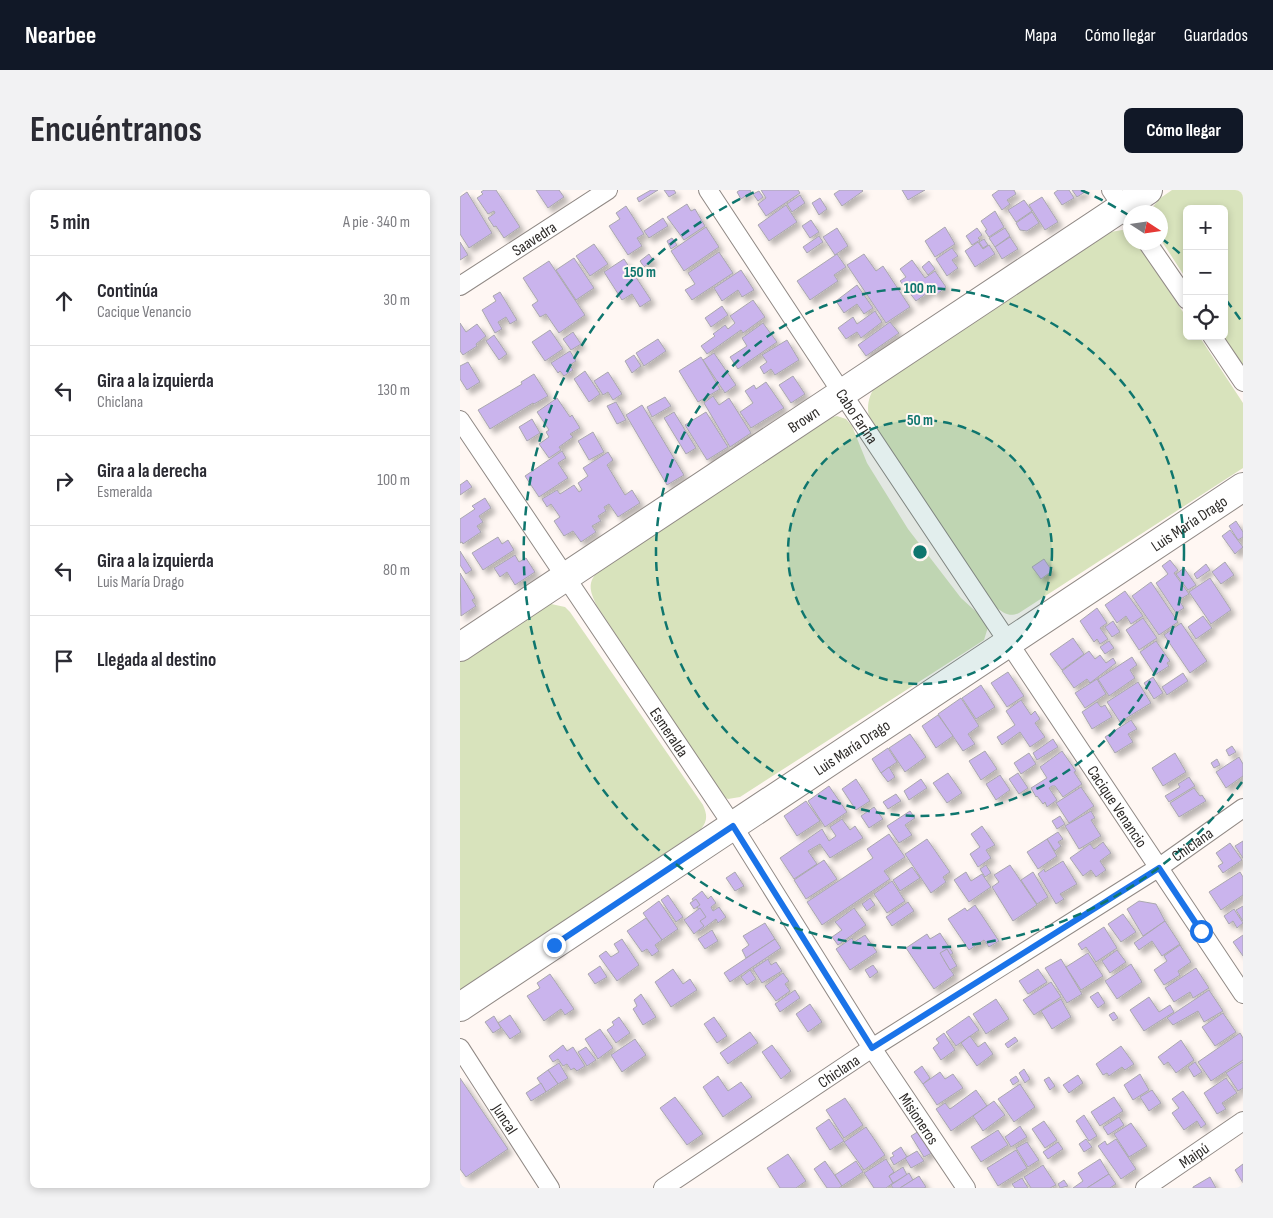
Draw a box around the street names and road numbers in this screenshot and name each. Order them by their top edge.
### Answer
street label: Saavedra [509,218,560,261]
street label: Cabo Farina [831,386,881,448]
street label: Brown [785,403,823,438]
street label: Luis María Drago [1148,492,1231,556]
street label: Esmeralda [645,705,692,761]
street label: Luis María Drago [811,716,894,780]
street label: Cacique Venancio [1082,762,1151,852]
street label: Chiclana [1168,824,1217,866]
street label: Chiclana [815,1051,864,1093]
street label: Misioneros [894,1090,942,1149]
street label: Juncal [487,1100,521,1138]
street label: Maipú [1176,1139,1213,1173]

